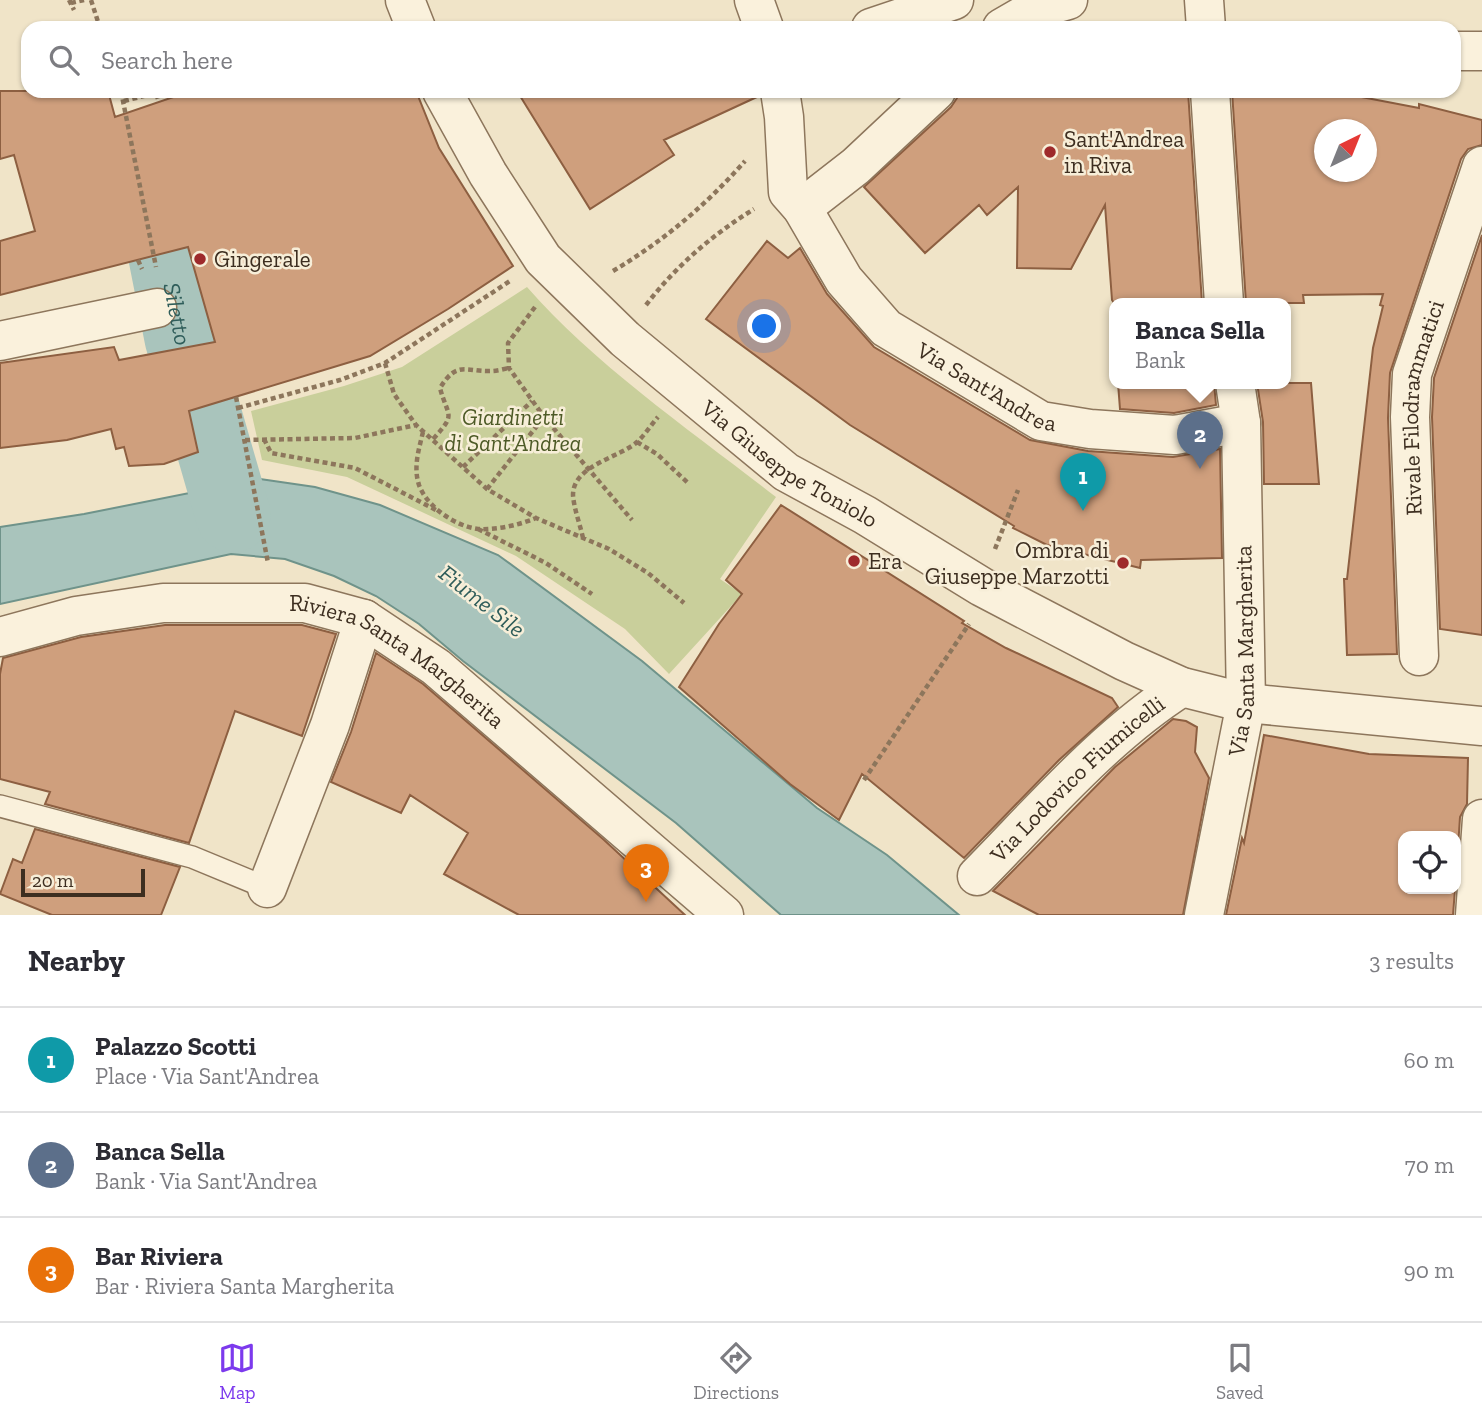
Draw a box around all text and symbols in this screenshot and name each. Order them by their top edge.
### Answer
search box [21,21,1461,98]
icon: search [45,41,83,79]
text: Search here [101,44,233,76]
north arrow [1314,119,1377,182]
place label: Sant'Andrea in Riva [1064,125,1184,179]
marker: Sant'Andrea in Riva [1042,144,1058,160]
place label: Gingerale [214,245,311,273]
marker: Gingerale [192,251,208,267]
water label: Siletto [157,280,198,348]
street label: Rivale Filodrammatici [1396,296,1450,516]
popup [1109,298,1291,389]
your location [747,309,781,343]
text: Banca Sella [1135,314,1265,346]
street label: Via Sant'Andrea [911,335,1058,437]
text: Bank [1135,346,1185,374]
street label: Via Giuseppe Toniolo [695,393,883,534]
park label: Giardinetti di Sant'Andrea [445,403,582,457]
pin: 2 [1177,411,1223,469]
pin: 1 [1060,453,1106,511]
place label: Ombra di Giuseppe Marzotti [925,536,1109,590]
street label: Via Santa Margherita [1222,545,1260,760]
place label: Era [868,547,902,575]
marker: Era [846,553,862,569]
marker: Ombra di Giuseppe Marzotti [1115,555,1131,571]
water label: Fiume Sile [433,558,531,643]
street label: Riviera Santa Margherita [289,589,511,734]
street label: Via Lodovico Fiumicelli [983,689,1170,869]
map controls [1398,831,1461,894]
button: locate [1398,831,1461,894]
pin: 3 [623,844,669,902]
scale bar [21,866,145,898]
text: 20 m [32,869,73,892]
text: Nearby [28,943,125,979]
text: 3 results [1369,947,1454,975]
text: Palazzo Scotti [95,1030,256,1062]
text: 1 [46,1046,56,1074]
text: 60 m [1403,1046,1454,1074]
text: Place · Via Sant'Andrea [95,1062,319,1090]
text: Banca Sella [95,1135,225,1167]
text: 2 [45,1151,57,1179]
text: 70 m [1405,1151,1454,1179]
text: Bank · Via Sant'Andrea [95,1167,317,1195]
text: Bar Riviera [95,1240,223,1272]
text: 3 [45,1256,57,1284]
text: 90 m [1403,1256,1454,1284]
text: Bar · Riviera Santa Margherita [95,1272,394,1300]
tab: Map [218,1339,256,1404]
tab: Directions [693,1339,779,1404]
tab: Saved [1216,1339,1264,1404]

